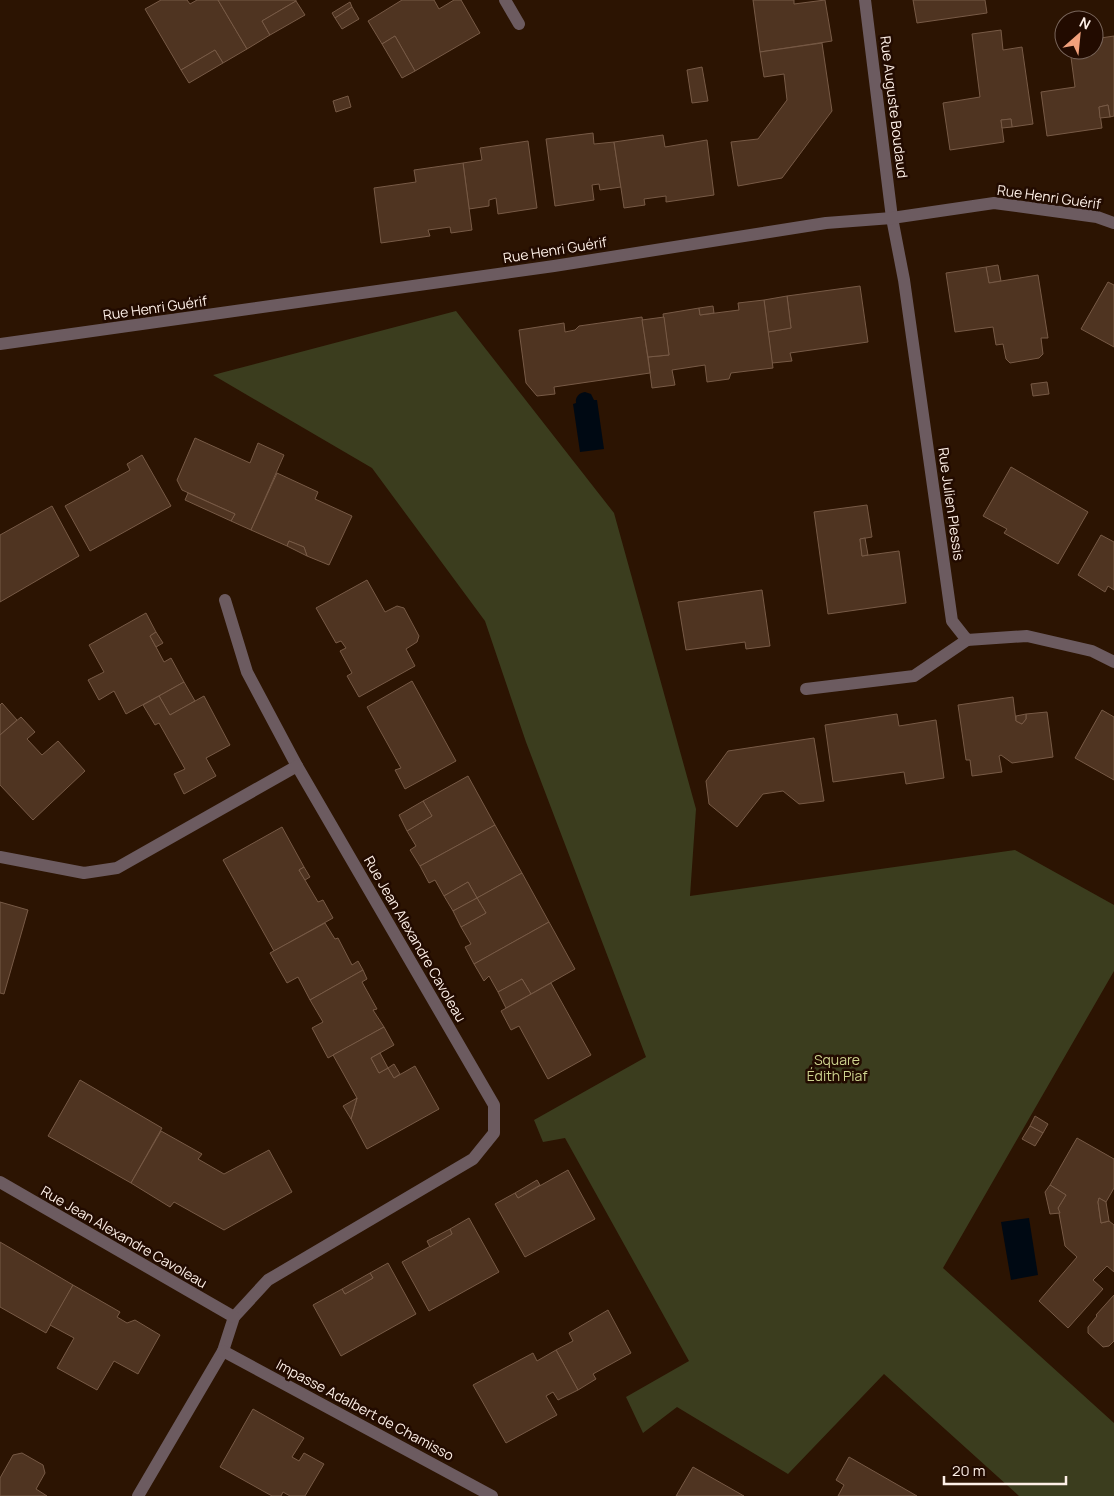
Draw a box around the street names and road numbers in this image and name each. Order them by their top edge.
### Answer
street label: Rue Auguste Boudaud [876,35,913,179]
street label: Rue Henri Guérif [996,180,1102,213]
street label: Rue Henri Guérif [502,232,608,267]
street label: Rue Henri Guérif [102,291,208,324]
street label: Rue Julien Plessis [934,446,969,562]
street label: Rue Jean Alexandre Cavoleau [360,852,471,1025]
street label: Rue Jean Alexandre Cavoleau [38,1181,211,1292]
street label: Impasse Adalbert de Chamisso [273,1355,457,1465]

